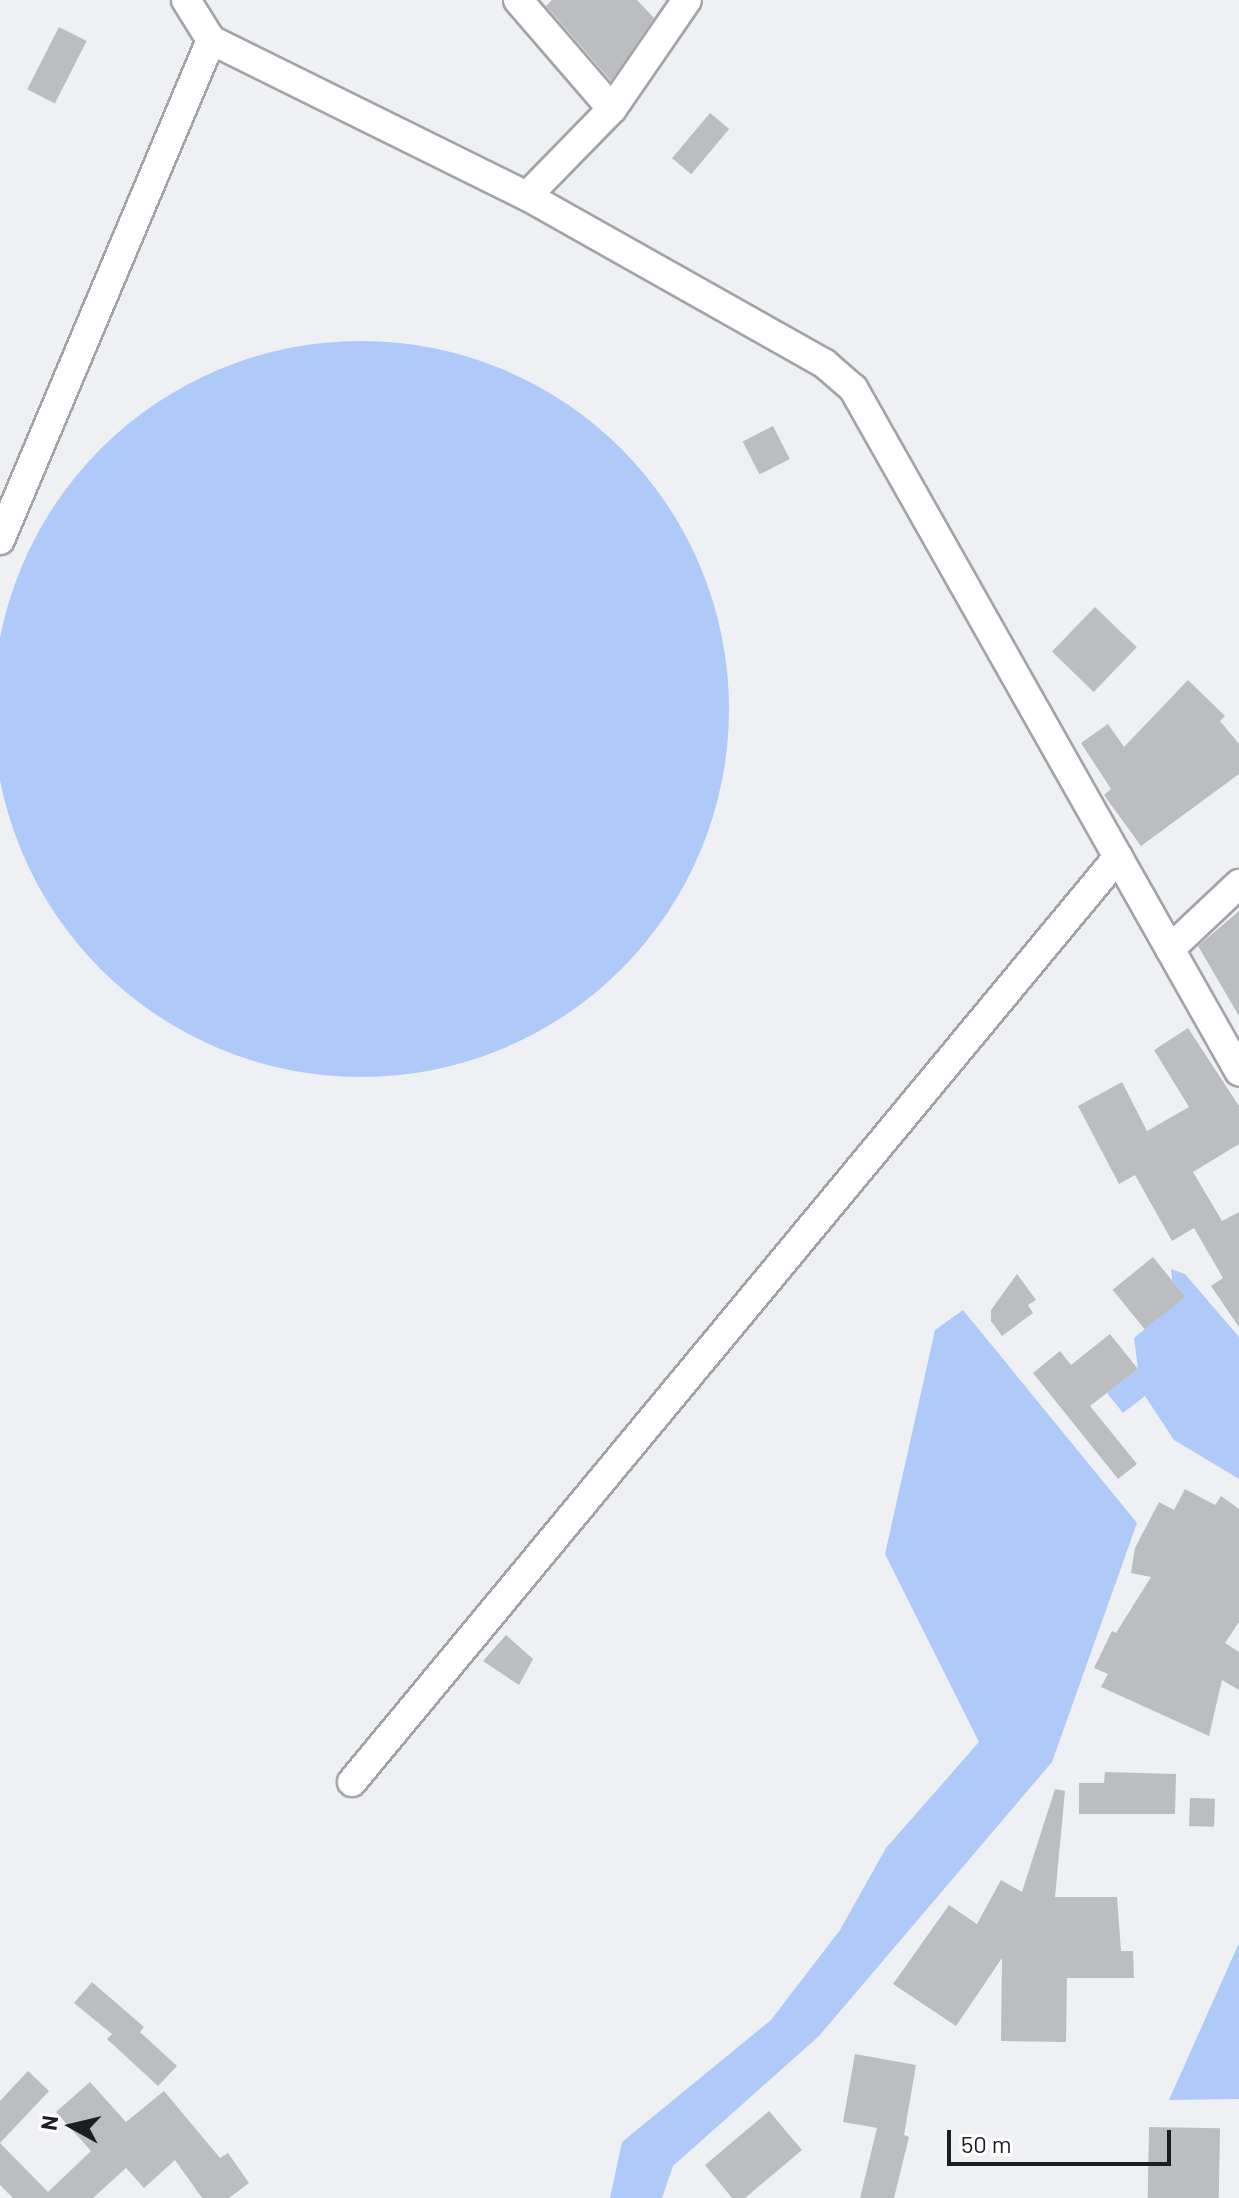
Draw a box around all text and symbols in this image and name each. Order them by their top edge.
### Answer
north arrow [32,2086,112,2166]
text: N [34,2114,62,2132]
scale bar [951,2114,1175,2164]
text: 50 m [961,2129,1012,2158]

